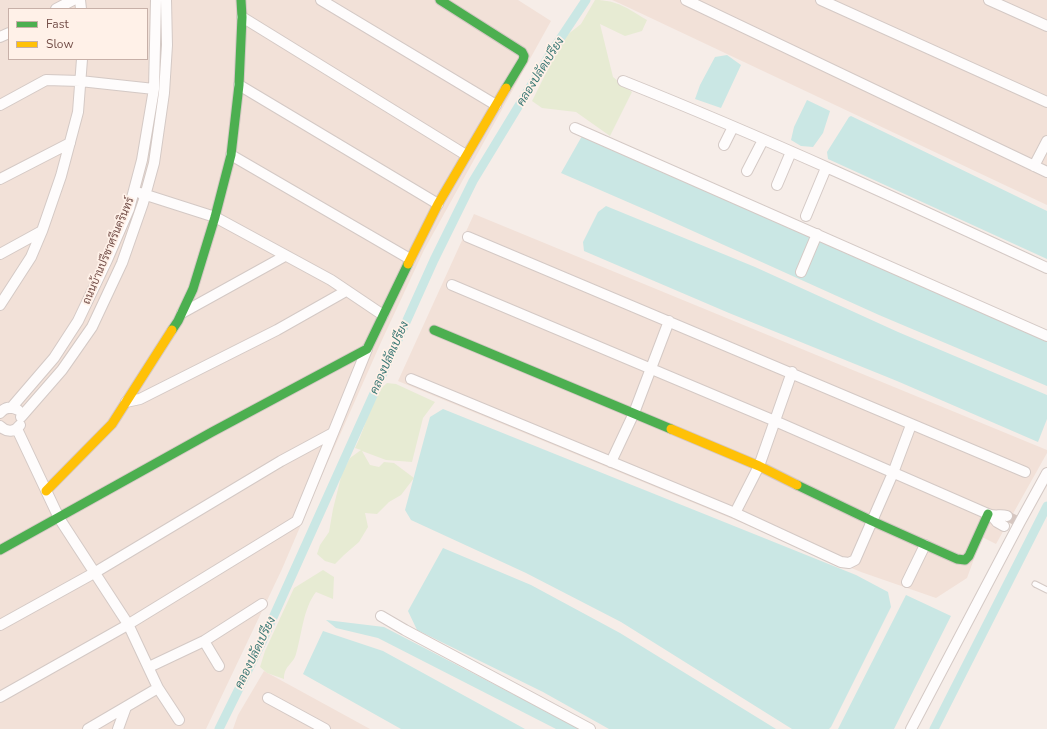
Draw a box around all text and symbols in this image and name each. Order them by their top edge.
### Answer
legend [8,8,148,60]
text: Fast [46,16,69,32]
water label: คลองปลัดเปรียง [514,35,568,109]
text: Slow [46,36,74,52]
street label: ถนนบ้านปรีชาศรีนครินทร์ [80,196,138,306]
water label: คลองปลัดเปรียง [367,319,413,397]
water label: คลองปลัดเปรียง [232,615,280,691]

